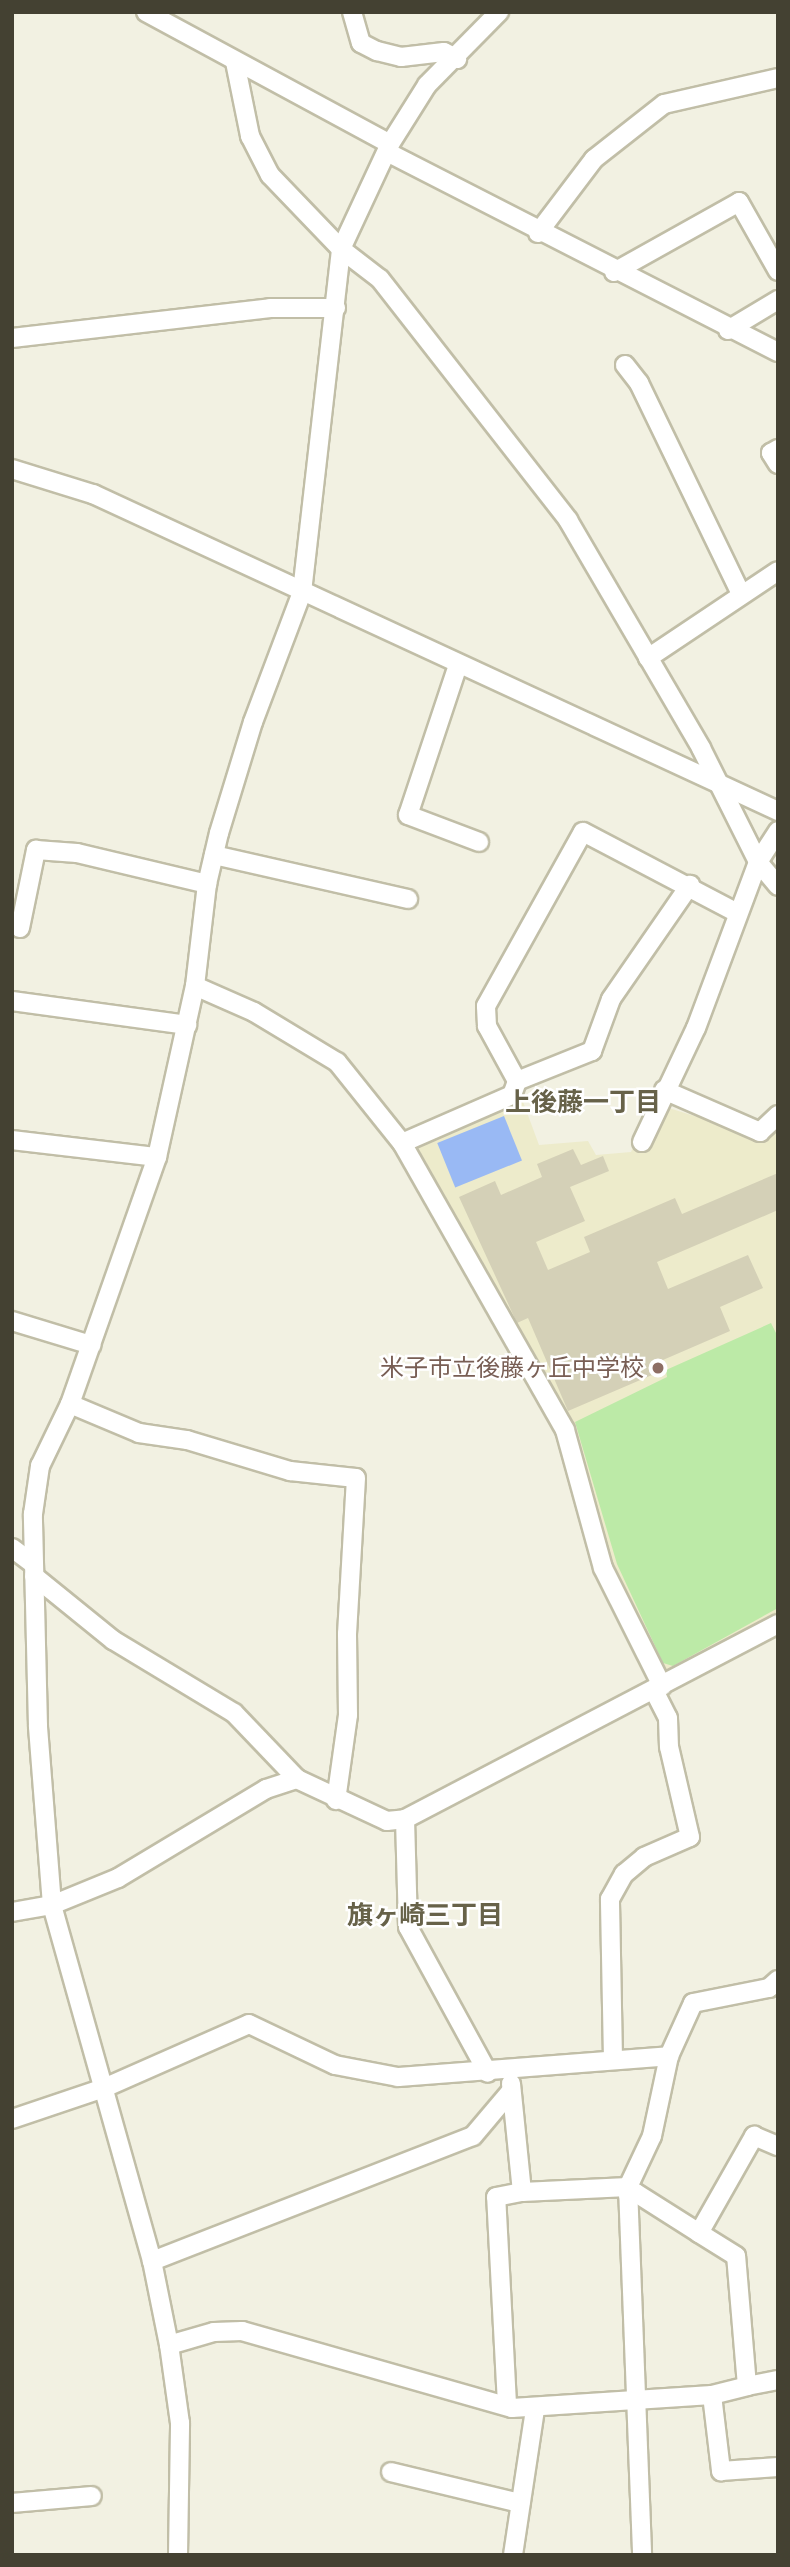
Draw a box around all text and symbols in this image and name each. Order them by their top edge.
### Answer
district label: 上後藤一丁目 [505,1087,661,1119]
place label: 米子市立後藤ヶ丘中学校 [380,1354,644,1382]
marker: 米子市立後藤ヶ丘中学校 [650,1360,666,1376]
district label: 旗ヶ崎三丁目 [347,1900,503,1932]

